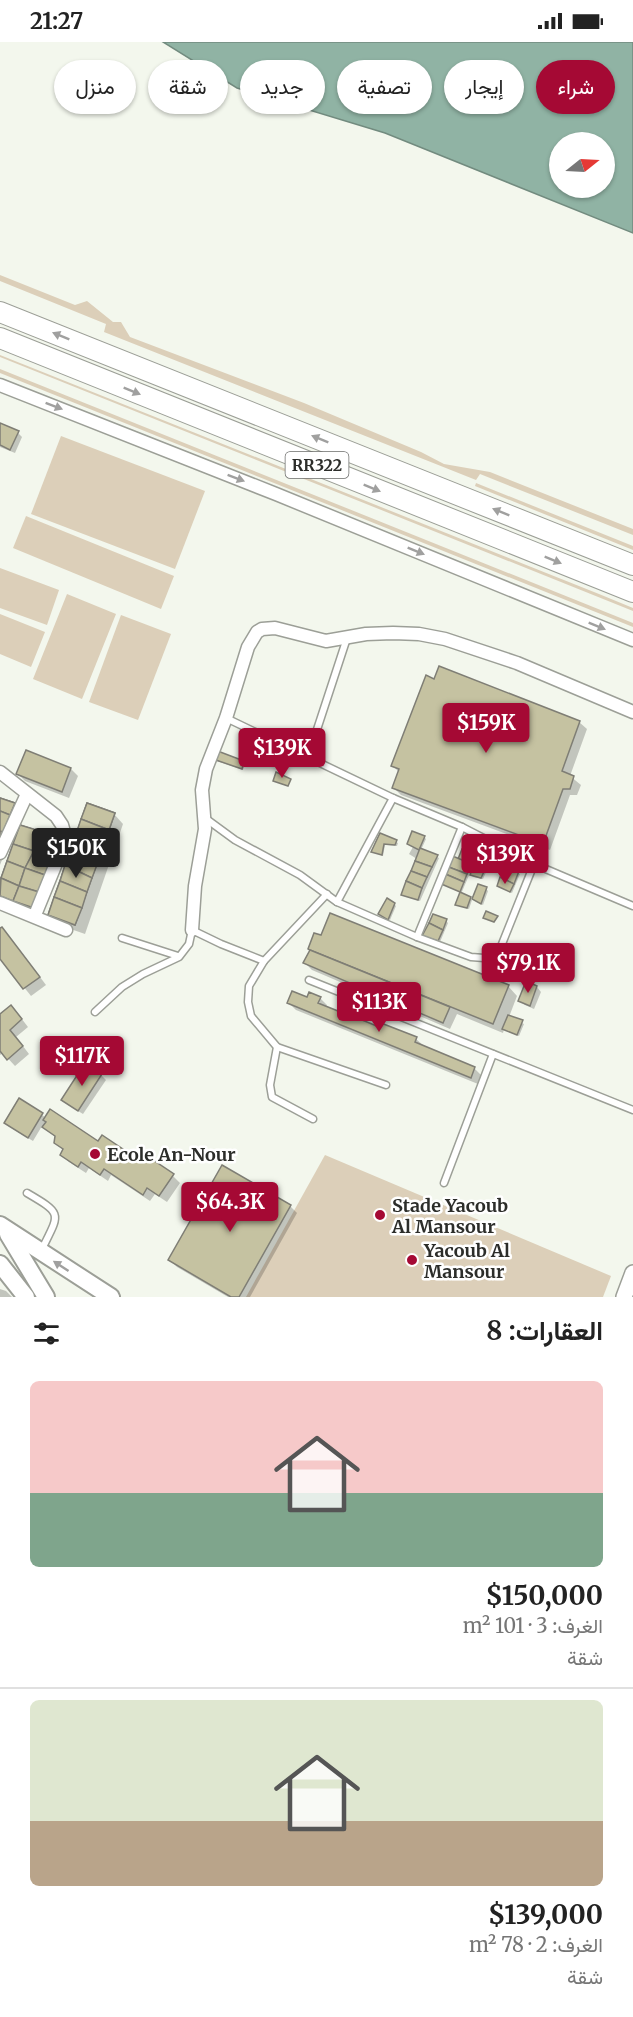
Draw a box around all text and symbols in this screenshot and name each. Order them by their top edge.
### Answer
text: 21:27 [30,7,83,35]
chip: منزل [54,60,136,114]
chip: شقة [148,60,228,114]
chip: جديد [240,60,325,114]
chip: تصفية [337,60,432,114]
chip: إيجار [444,60,524,114]
chip: شراء [536,60,615,114]
north arrow [549,132,615,198]
map controls [549,132,615,198]
one-way arrow [51,331,69,341]
one-way arrow [124,387,142,397]
one-way arrow [46,401,64,411]
one-way arrow [310,434,328,444]
road number: RR322 [286,452,348,478]
one-way arrow [227,474,245,483]
one-way arrow [363,483,381,493]
one-way arrow [491,507,509,517]
one-way arrow [408,546,426,556]
one-way arrow [544,555,562,565]
one-way arrow [588,621,606,631]
pin: $159K [444,703,528,754]
text: $159K [456,710,516,735]
pin: $139K [240,728,324,779]
text: $139K [252,735,312,760]
pin: $150K [34,828,118,879]
pin: $139K [463,834,547,885]
text: $150K [46,835,106,860]
text: $139K [475,841,535,866]
pin: $79.1K [479,943,577,994]
text: $79.1K [496,950,560,975]
pin: $113K [337,982,421,1033]
text: $113K [351,989,407,1014]
pin: $117K [40,1036,124,1087]
text: $117K [54,1043,110,1068]
place label: Ecole An-Nour [107,1143,236,1166]
marker: Ecole An-Nour [88,1147,102,1161]
pin: $64.3K [181,1182,279,1233]
text: $64.3K [195,1189,265,1214]
place label: Stade Yacoub Al Mansour [391,1194,508,1238]
marker: Stade Yacoub Al Mansour [373,1208,387,1222]
place label: Yacoub Al Mansour [423,1239,510,1283]
marker: Yacoub Al Mansour [405,1253,419,1267]
one-way arrow [54,1260,70,1272]
text: العقارات: 8 [486,1314,603,1347]
icon: filters [30,1317,63,1350]
icon: home [263,1420,371,1528]
text: $150,000 [486,1579,603,1612]
text: الغرف: 3 · 101 m² [463,1613,603,1638]
text: شقة [567,1645,603,1670]
icon: home [263,1739,371,1847]
text: $139,000 [488,1898,603,1931]
text: الغرف: 2 · 78 m² [469,1932,603,1957]
text: شقة [567,1964,603,1989]

